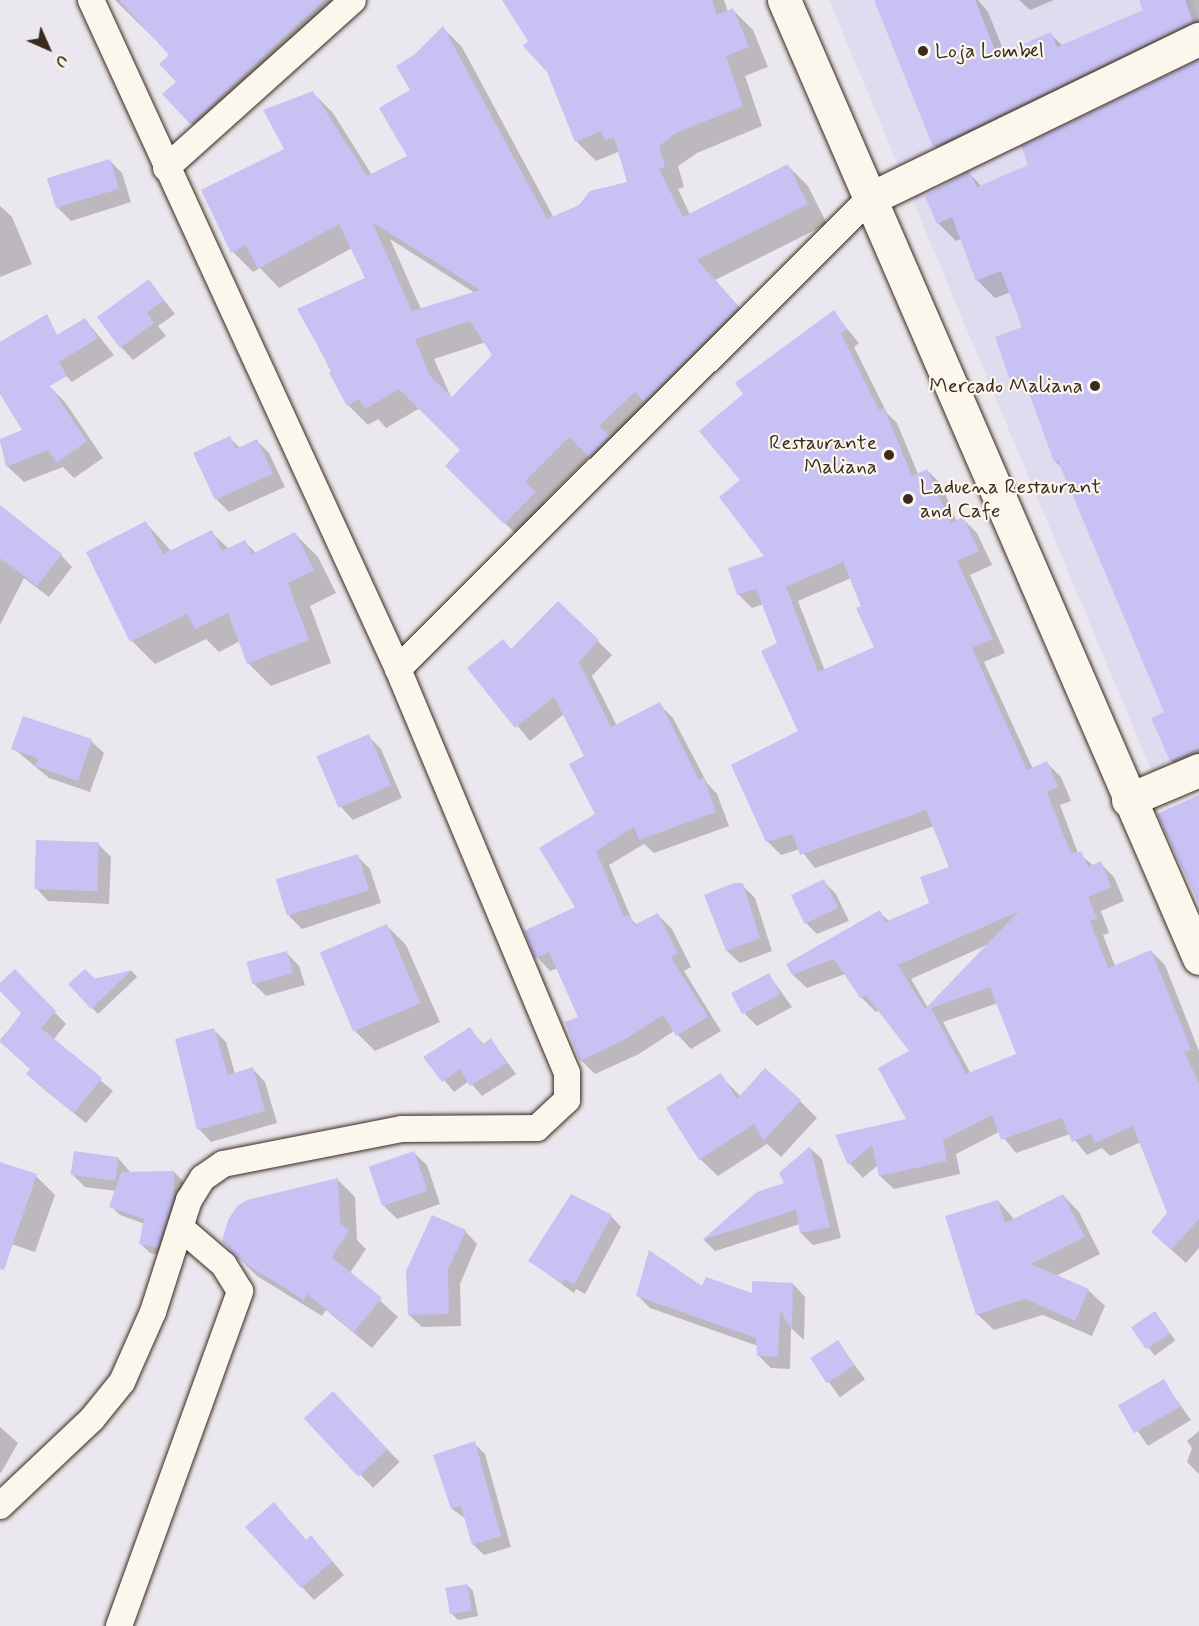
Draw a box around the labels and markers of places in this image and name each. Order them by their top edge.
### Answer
place label: Loja Lombel [935,38,1048,64]
marker: Loja Lombel [916,44,930,58]
place label: Mercado Maliana [930,373,1083,399]
marker: Mercado Maliana [1088,379,1102,393]
place label: Restaurante Maliana [769,430,877,480]
marker: Restaurante Maliana [882,448,896,462]
place label: Laduena Restaurant and Cafe [920,474,1102,524]
marker: Laduena Restaurant and Cafe [901,492,915,506]

